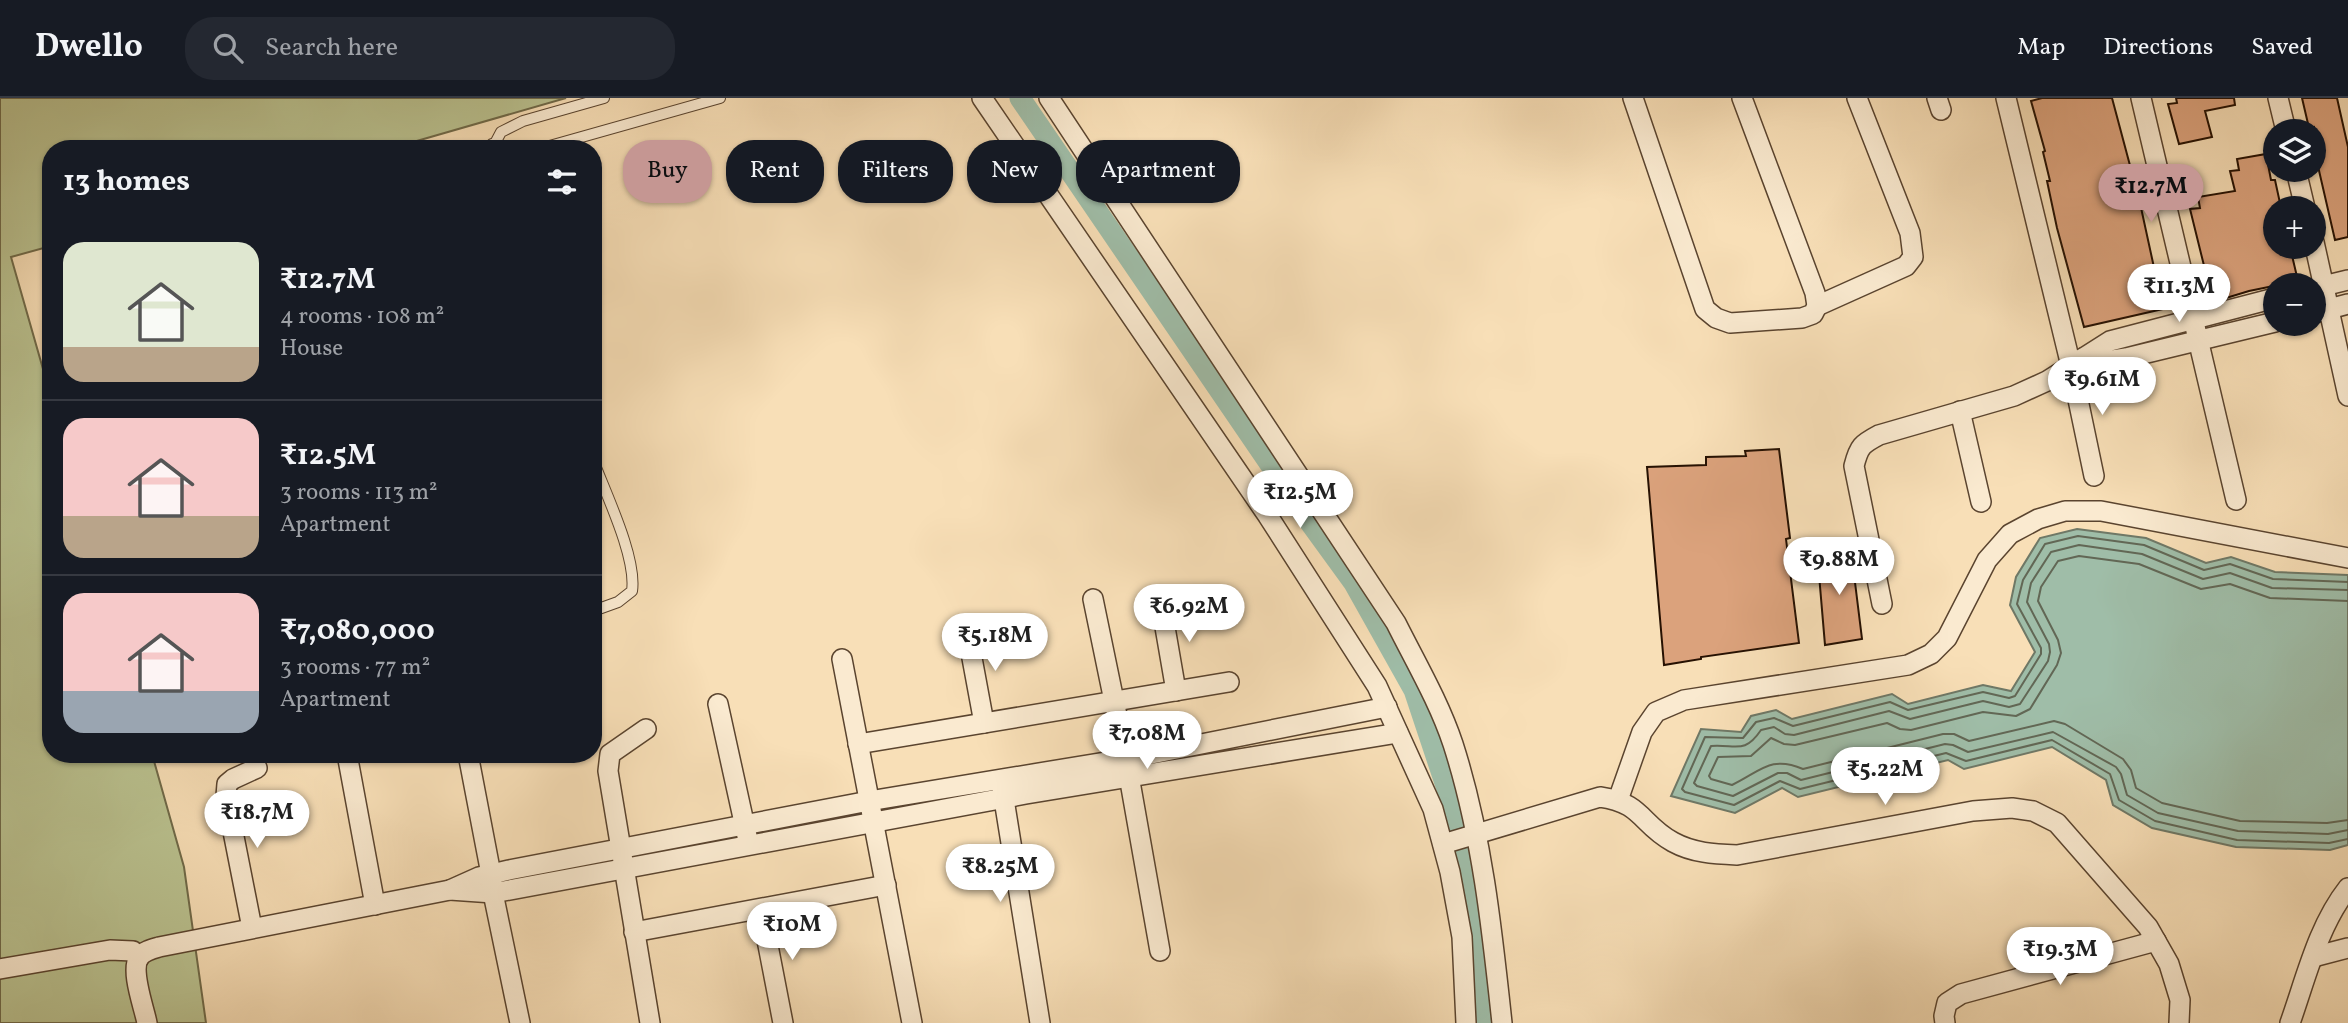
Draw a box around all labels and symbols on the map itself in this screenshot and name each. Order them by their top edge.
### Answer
pin: ₹12.7M [2094,164,2208,224]
pin: ₹11.3M [2122,264,2236,324]
pin: ₹9.61M [2045,358,2159,417]
pin: ₹12.5M [1243,470,1357,530]
pin: ₹9.88M [1782,538,1896,597]
pin: ₹6.92M [1132,584,1246,644]
pin: ₹5.18M [938,614,1052,673]
pin: ₹7.08M [1090,712,1204,771]
pin: ₹5.22M [1828,748,1942,807]
pin: ₹18.7M [200,790,314,850]
pin: ₹8.25M [943,844,1057,904]
pin: ₹10M [751,902,833,962]
pin: ₹19.3M [2003,928,2117,987]

